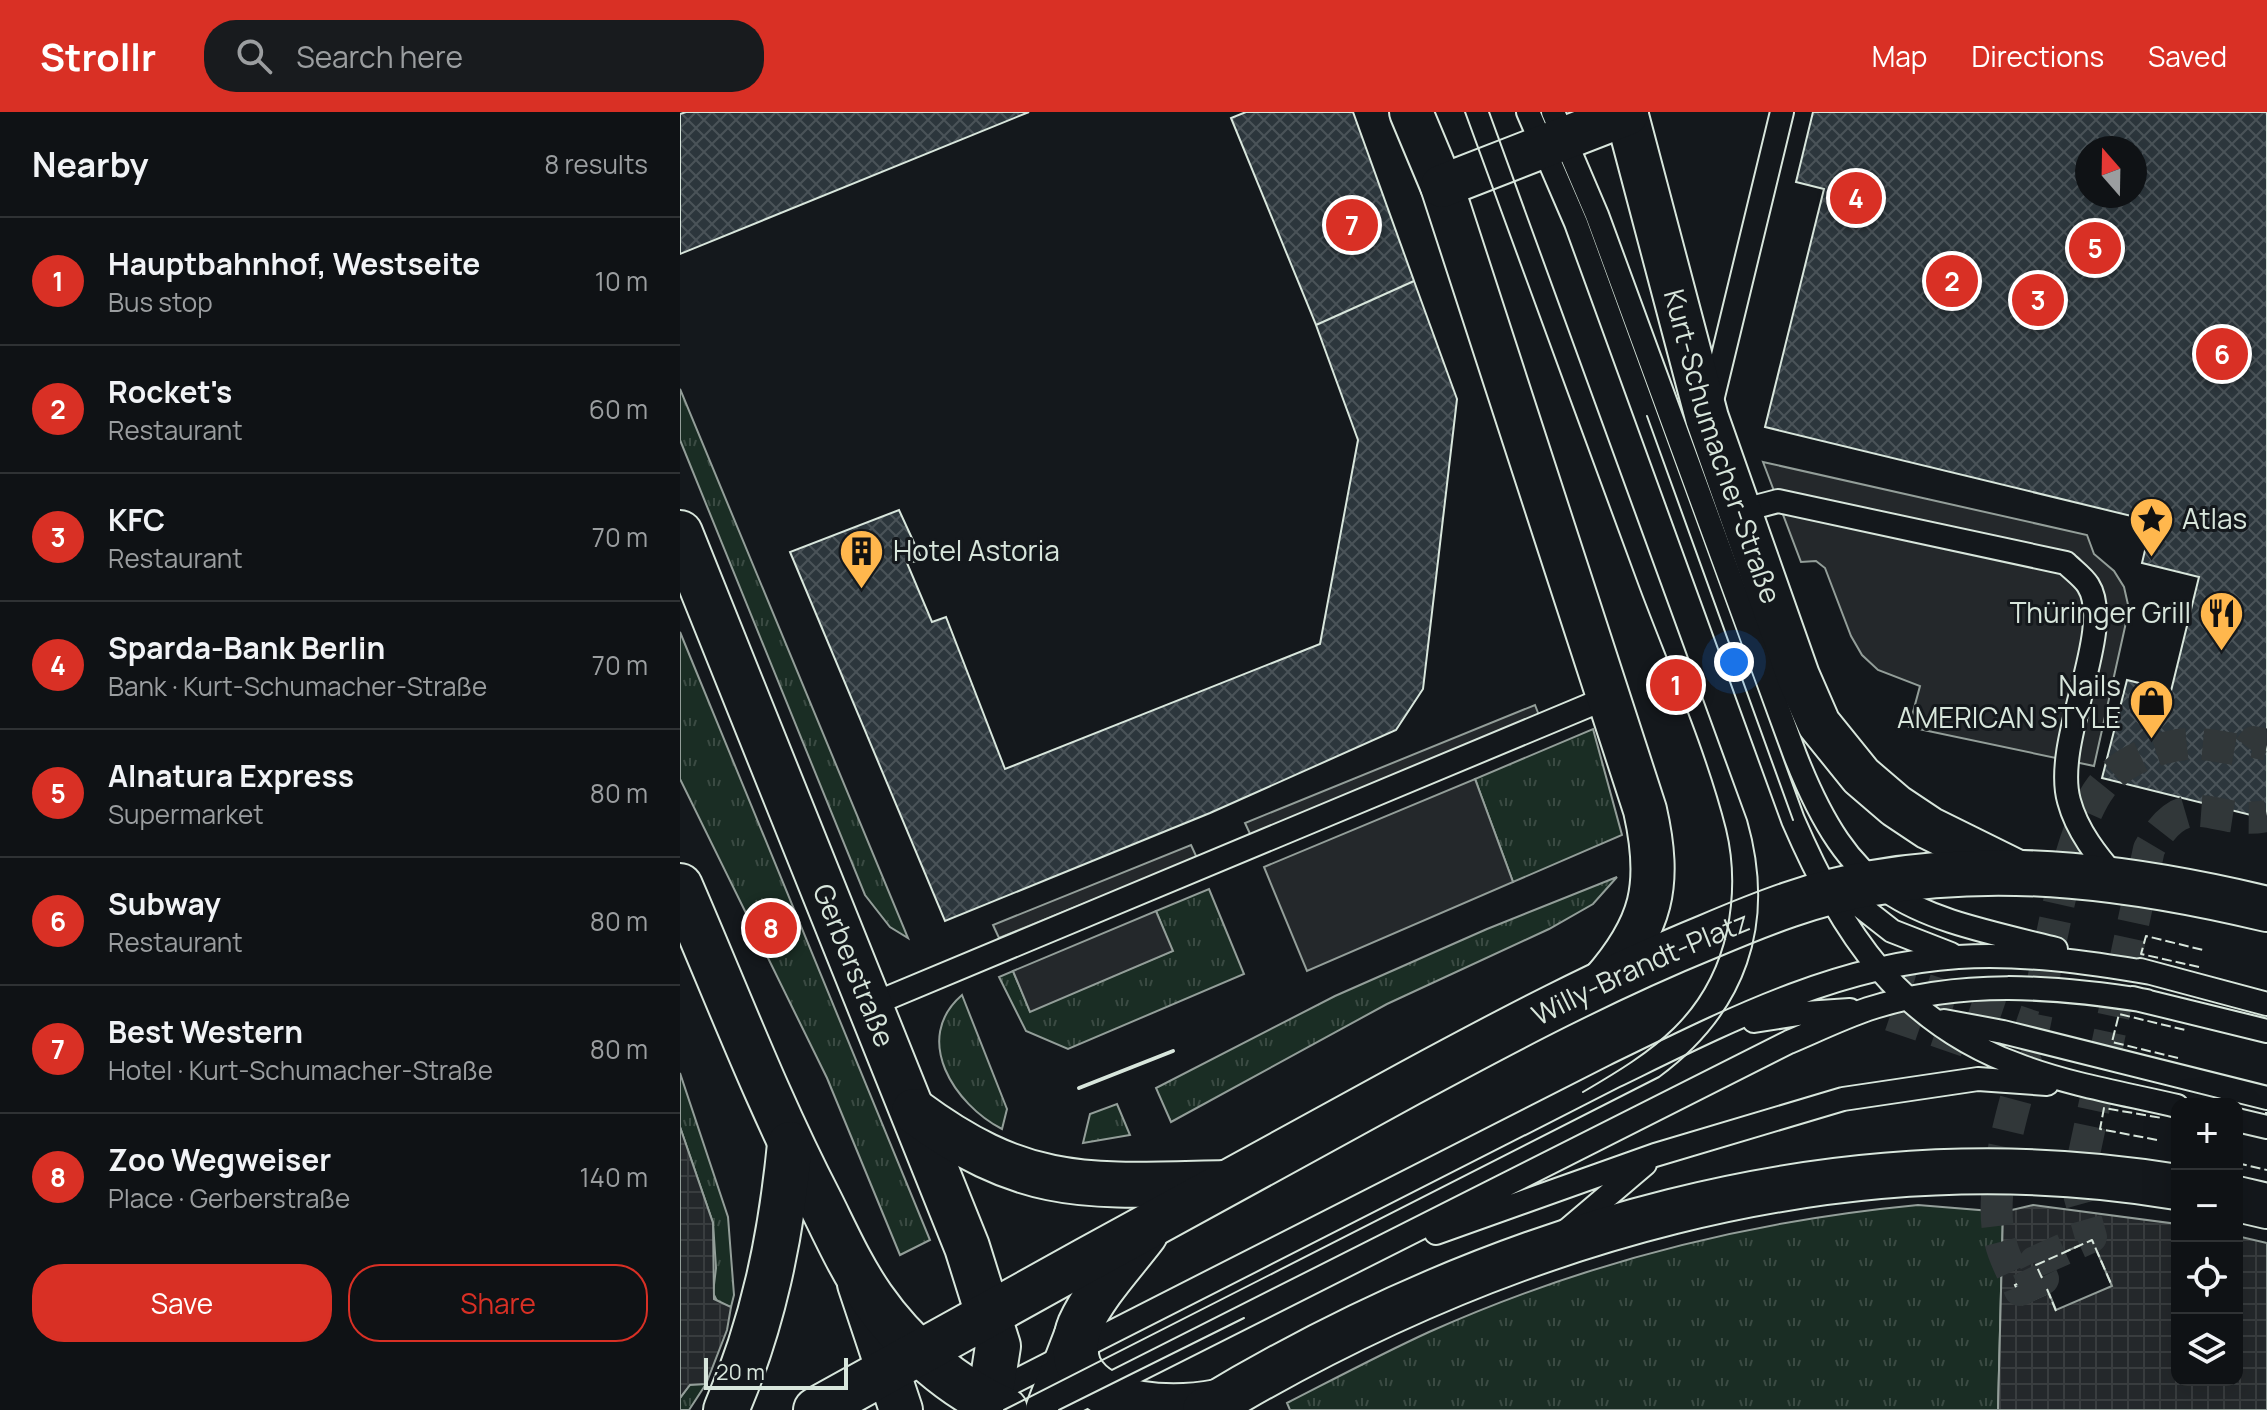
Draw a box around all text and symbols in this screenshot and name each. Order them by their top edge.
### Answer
search box [204,20,764,92]
text: Strollr [40,30,156,82]
icon: search [232,34,276,78]
text: Search here [296,36,463,77]
text: Map [1872,37,1927,75]
text: Directions [1971,37,2104,75]
text: Saved [2148,37,2227,75]
north arrow [2075,136,2147,208]
text: Nearby [32,141,148,187]
text: 8 results [544,146,648,182]
pin: 4 [1830,168,1882,228]
pin: 7 [1326,195,1378,255]
pin: 5 [2069,218,2121,278]
text: Hauptbahnhof, Westseite [108,243,480,284]
pin: 2 [1926,251,1978,311]
text: 1 [52,263,64,299]
text: 10 m [595,263,648,299]
pin: 3 [2012,270,2064,330]
text: Bus stop [108,284,213,320]
street label: Kurt-Schumacher-Straße [1656,285,1791,608]
pin: 6 [2196,324,2248,384]
text: Rocket's [108,371,232,412]
text: 2 [50,391,66,427]
text: 60 m [589,391,648,427]
text: Restaurant [108,412,243,448]
place icon: Atlas [2127,495,2175,558]
text: KFC [108,499,165,540]
place label: Atlas [2182,499,2247,537]
text: 3 [50,519,66,555]
text: 70 m [592,519,648,555]
building icon: Hotel Astoria [838,527,886,590]
place label: Hotel Astoria [893,531,1060,569]
text: Restaurant [108,540,243,576]
restaurant icon: Thüringer Grill [2198,589,2246,652]
place label: Thüringer Grill [2010,593,2191,631]
text: Sparda-Bank Berlin [108,627,385,668]
your location [1714,642,1754,682]
text: 4 [50,647,66,683]
text: 70 m [592,647,648,683]
pin: 1 [1650,655,1702,715]
place label: Nails AMERICAN STYLE [1897,666,2121,736]
text: Bank · Kurt-Schumacher-Straße [108,668,487,704]
shop icon: Nails AMERICAN STYLE [2128,678,2176,741]
text: Alnatura Express [108,755,354,796]
text: 5 [50,775,66,811]
text: 80 m [590,775,648,811]
text: Supermarket [108,796,264,832]
street label: Gerberstraße [805,878,905,1052]
text: Subway [108,883,221,924]
pin: 8 [745,898,797,958]
street label: Willy-Brandt-Platz [1525,901,1755,1033]
text: 6 [50,903,66,939]
text: 80 m [590,903,648,939]
text: Restaurant [108,924,243,960]
text: Best Western [108,1011,303,1052]
text: 7 [51,1031,65,1067]
text: 80 m [590,1031,648,1067]
text: Hotel · Kurt-Schumacher-Straße [108,1052,493,1088]
map controls [2171,1098,2243,1386]
button: + [2171,1098,2243,1170]
text: Zoo Wegweiser [108,1139,331,1180]
text: 8 [50,1159,66,1195]
text: 140 m [579,1159,648,1195]
button: − [2171,1170,2243,1242]
text: Place · Gerberstraße [108,1180,350,1216]
button: locate [2171,1242,2243,1314]
button: Save [32,1264,332,1342]
button: Share [348,1264,648,1342]
button: layers [2171,1314,2243,1386]
scale bar [704,1354,848,1390]
text: 20 m [716,1357,765,1387]

